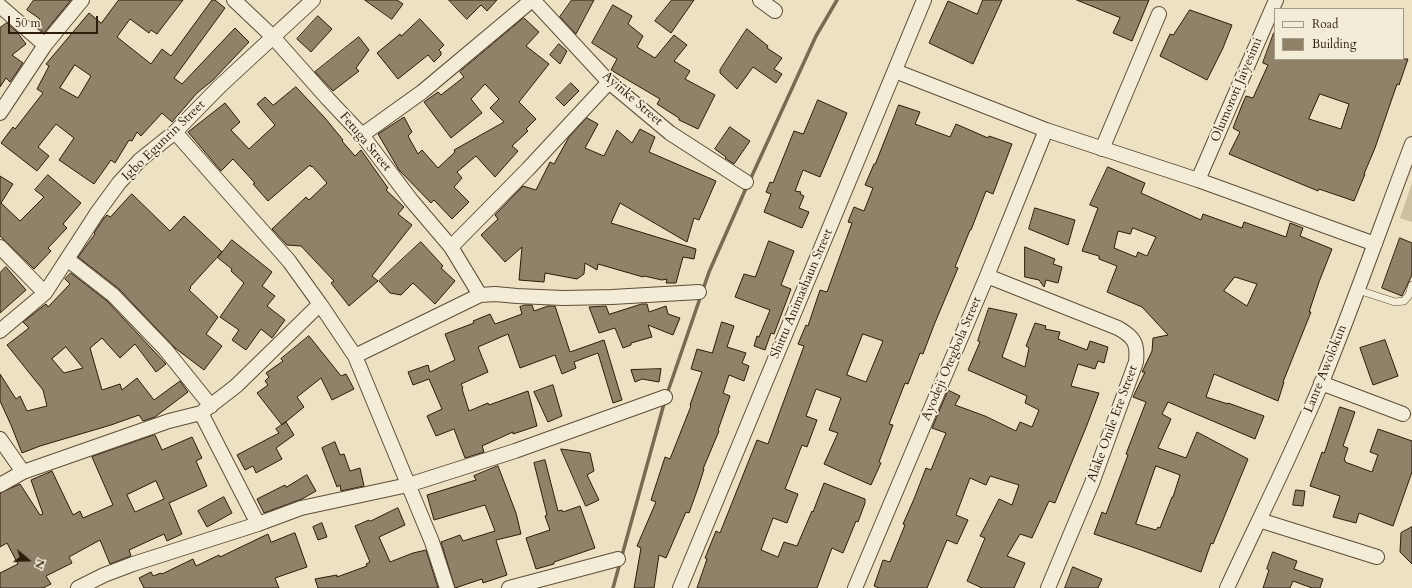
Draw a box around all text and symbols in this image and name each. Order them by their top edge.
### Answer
scale bar [10,8,100,34]
legend [1274,8,1404,60]
text: 50 m [15,15,41,31]
text: Road [1312,16,1338,32]
street label: Olumoroti Jaiyesimi [1208,35,1266,145]
text: Building [1312,36,1356,52]
street label: Ayinke Street [599,69,665,129]
street label: Igbo Egunrin Street [119,97,209,185]
street label: Fetuga Street [336,109,394,175]
street label: Shittu Animashaun Street [768,227,836,361]
street label: Ayodeji Otegbola Street [919,295,985,423]
street label: Lanre Awolokun [1301,323,1351,415]
street label: Alake Onile Ere Street [1085,364,1141,484]
north arrow [8,540,48,580]
text: N [31,557,48,571]

